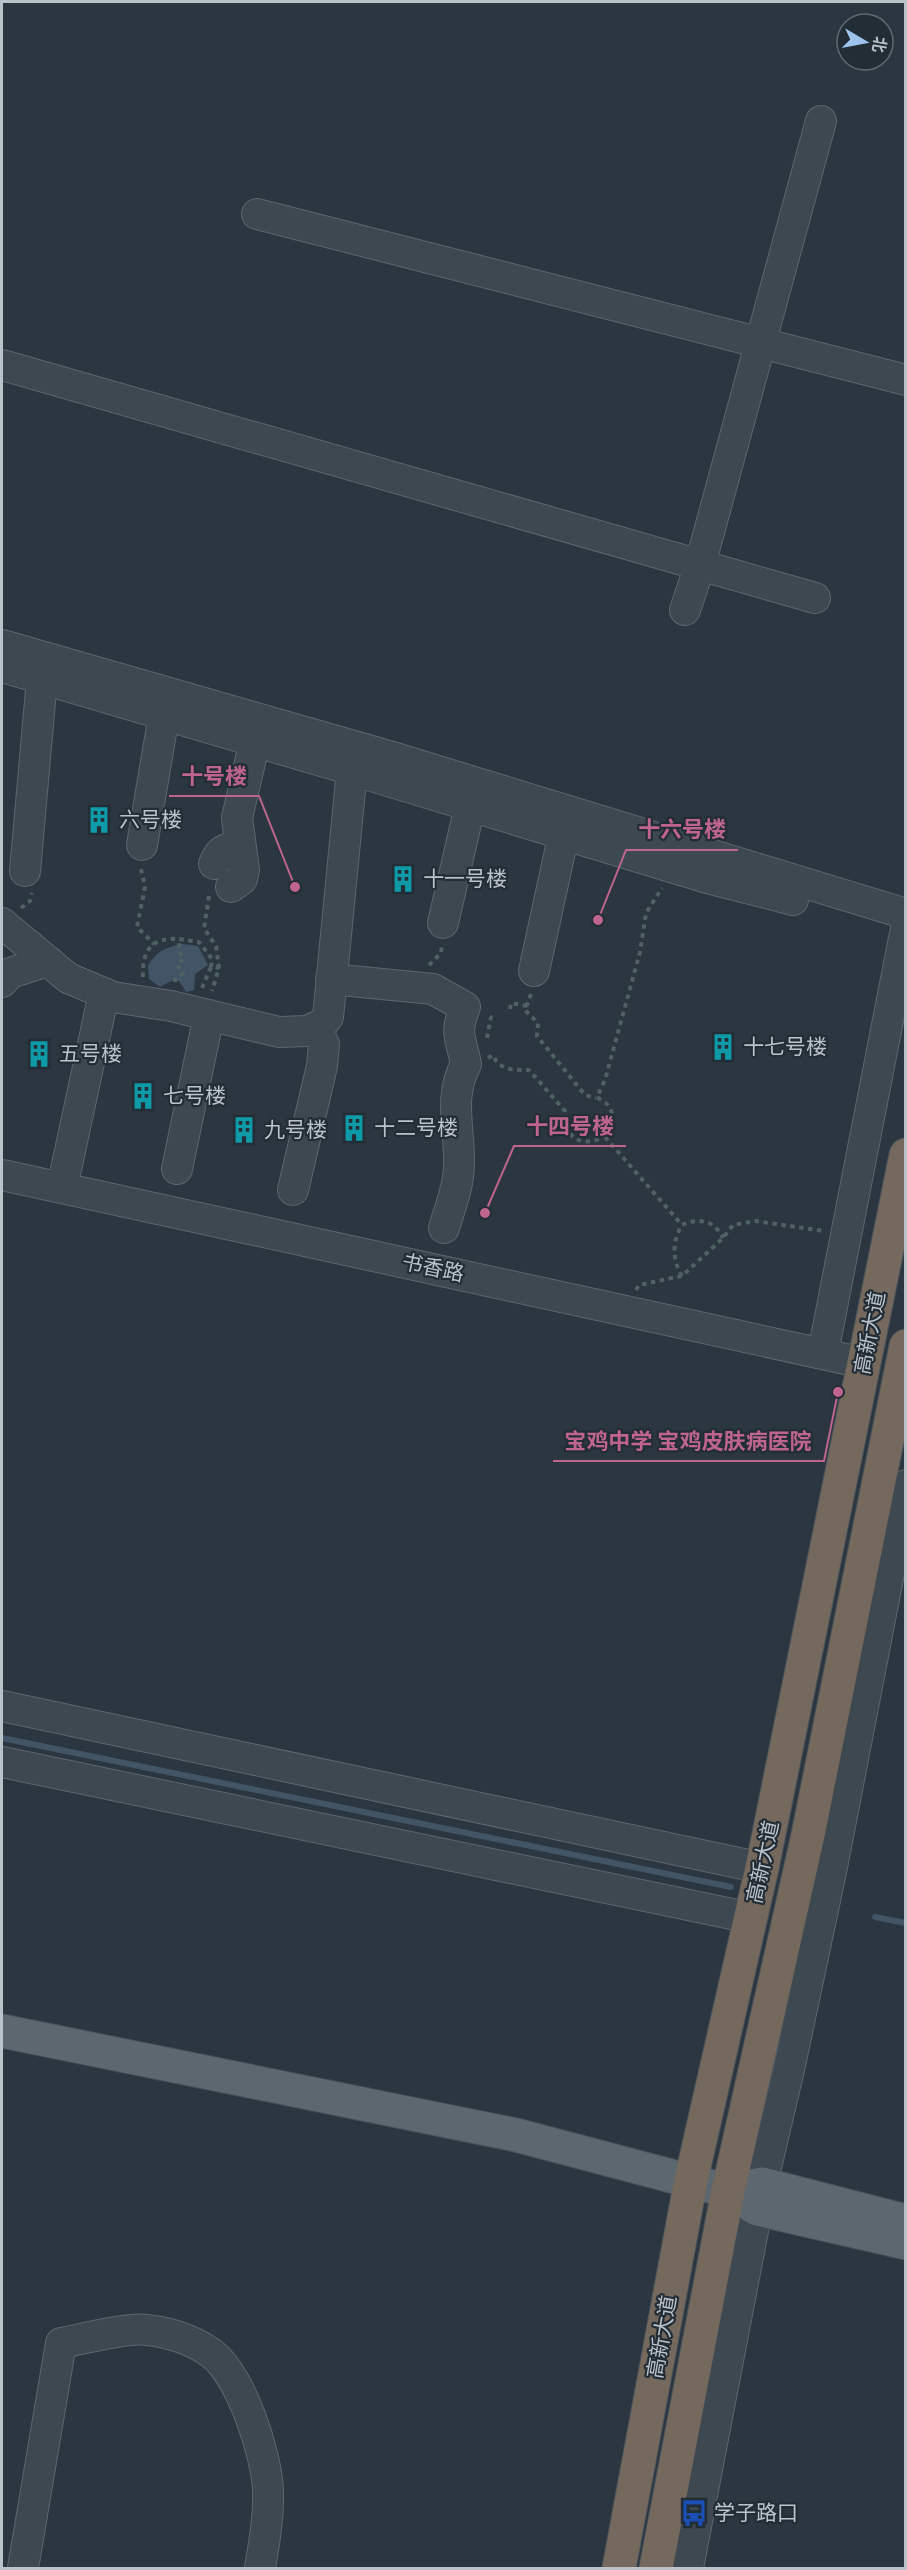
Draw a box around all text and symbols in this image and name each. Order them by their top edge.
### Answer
north arrow [835,12,895,72]
text: 北 [869,35,890,54]
callout: 十号楼 [169,756,259,796]
text: 十号楼 [181,763,247,790]
building icon: 六号楼 [84,805,114,835]
place label: 六号楼 [119,807,182,833]
callout: 十六号楼 [626,810,738,850]
text: 十六号楼 [638,816,726,843]
building icon: 十一号楼 [388,864,418,894]
place label: 十一号楼 [423,866,507,892]
building icon: 十七号楼 [708,1032,738,1062]
place label: 十七号楼 [743,1034,827,1060]
building icon: 五号楼 [24,1039,54,1069]
place label: 五号楼 [59,1041,122,1067]
building icon: 七号楼 [128,1081,158,1111]
place label: 七号楼 [163,1083,226,1109]
callout: 十四号楼 [514,1106,626,1146]
building icon: 十二号楼 [339,1113,369,1143]
text: 十四号楼 [526,1113,614,1140]
building icon: 九号楼 [229,1115,259,1145]
place label: 十二号楼 [374,1115,458,1141]
place label: 九号楼 [264,1117,327,1143]
street label: 书香路 [399,1249,467,1287]
street label: 高新大道 [849,1289,891,1377]
callout: 宝鸡中学 宝鸡皮肤病医院 [553,1421,824,1461]
text: 宝鸡中学 宝鸡皮肤病医院 [564,1428,812,1455]
street label: 高新大道 [742,1818,784,1906]
street label: 高新大道 [642,2293,682,2381]
bus stop icon: 学子路口 [679,2498,709,2528]
place label: 学子路口 [714,2500,798,2526]

